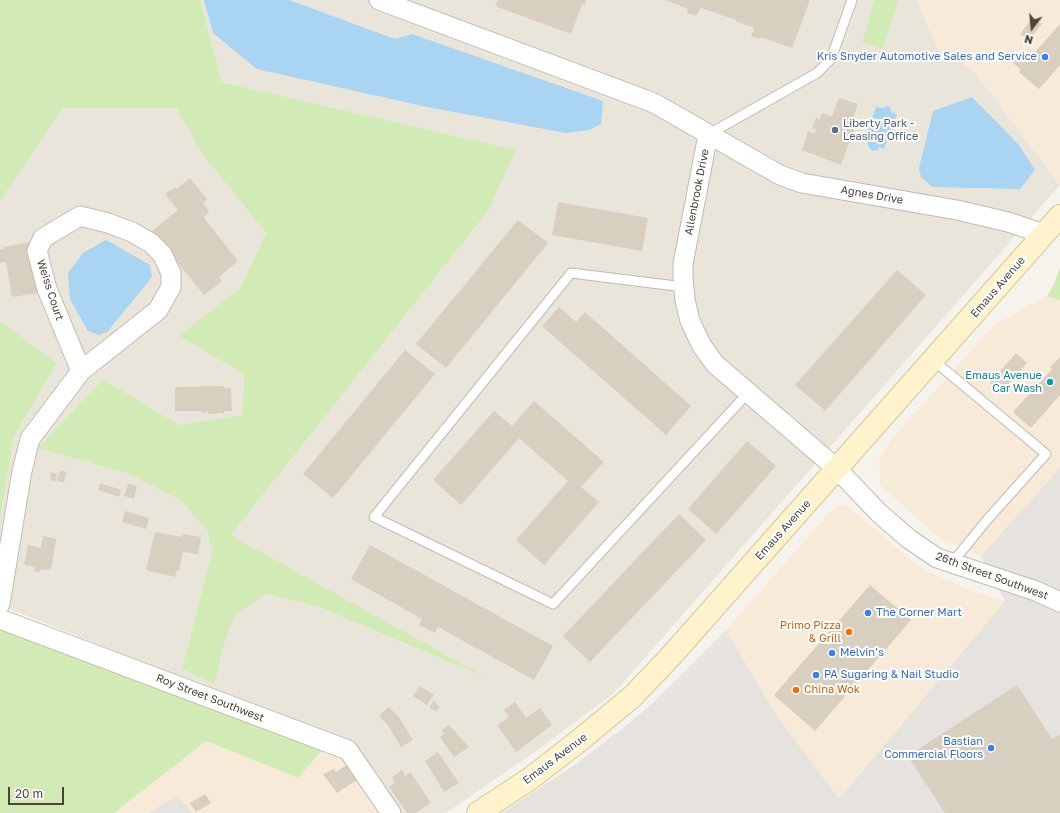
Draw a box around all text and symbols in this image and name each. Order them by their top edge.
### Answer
north arrow [1012,8,1052,48]
text: N [1023,33,1034,47]
place label: Kris Snyder Automotive Sales and Service [817,50,1037,64]
marker: Kris Snyder Automotive Sales and Service [1040,52,1050,62]
place label: Liberty Park - Leasing Office [843,117,918,143]
marker: Liberty Park - Leasing Office [830,125,840,135]
street label: Allenbrook Drive [682,148,712,236]
street label: Agnes Drive [840,183,904,207]
street label: Emaus Avenue [968,254,1028,320]
street label: Weiss Court [34,258,66,322]
place label: Emaus Avenue Car Wash [965,369,1042,395]
marker: Emaus Avenue Car Wash [1045,377,1055,387]
street label: Emaus Avenue [752,497,814,563]
street label: 26th Street Southwest [934,549,1050,603]
place label: The Corner Mart [876,606,962,620]
marker: The Corner Mart [863,608,873,618]
place label: Primo Pizza & Grill [780,619,841,645]
marker: Primo Pizza & Grill [844,627,854,637]
place label: Melvin’s [840,646,884,660]
marker: Melvin’s [827,648,837,658]
place label: PA Sugaring & Nail Studio [824,668,959,682]
marker: PA Sugaring & Nail Studio [811,670,821,680]
street label: Roy Street Southwest [154,671,266,725]
place label: China Wok [804,683,860,697]
marker: China Wok [791,685,801,695]
street label: Emaus Avenue [520,731,590,787]
place label: Bastian Commercial Floors [884,735,983,761]
marker: Bastian Commercial Floors [986,743,996,753]
scale bar [10,779,66,805]
text: 20 m [15,786,43,801]

